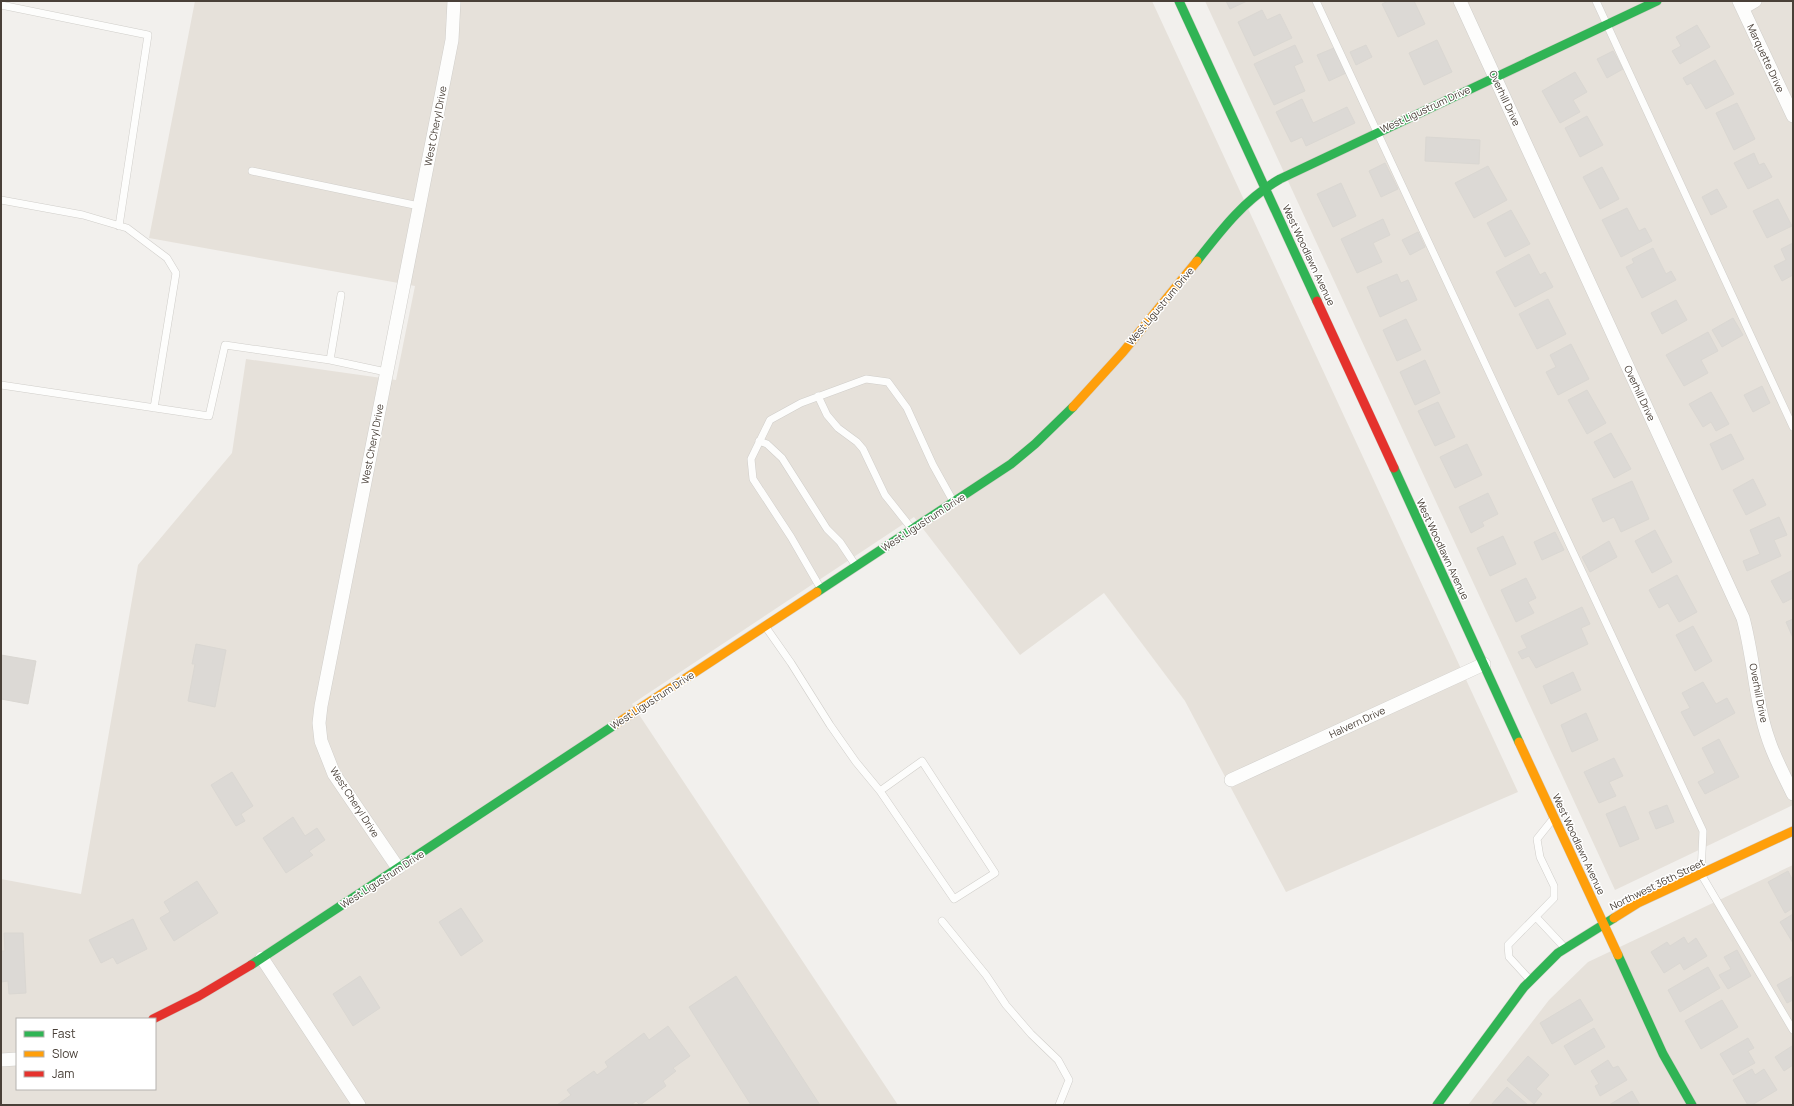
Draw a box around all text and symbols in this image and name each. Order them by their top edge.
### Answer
street label: Marquette Drive [1744,22,1788,95]
street label: Overhill Drive [1486,68,1524,128]
street label: West Ligustrum Drive [1378,82,1472,136]
street label: West Cheryl Drive [420,85,450,167]
street label: West Woodlawn Avenue [1279,202,1339,308]
street label: West Ligustrum Drive [1123,264,1197,348]
street label: Overhill Drive [1621,363,1659,423]
street label: West Cheryl Drive [357,403,387,485]
street label: West Ligustrum Drive [878,489,968,555]
street label: West Woodlawn Avenue [1413,496,1473,602]
street label: Overhill Drive [1746,662,1772,724]
street label: West Ligustrum Drive [607,667,697,733]
street label: Halvern Drive [1327,703,1387,741]
street label: West Cheryl Drive [327,764,383,840]
street label: West Woodlawn Avenue [1549,791,1609,897]
street label: West Ligustrum Drive [337,846,427,912]
street label: Northwest 36th Street [1607,855,1707,913]
legend [16,1018,156,1090]
text: Fast [52,1025,76,1042]
text: Slow [52,1045,78,1062]
text: Jam [52,1065,74,1082]

